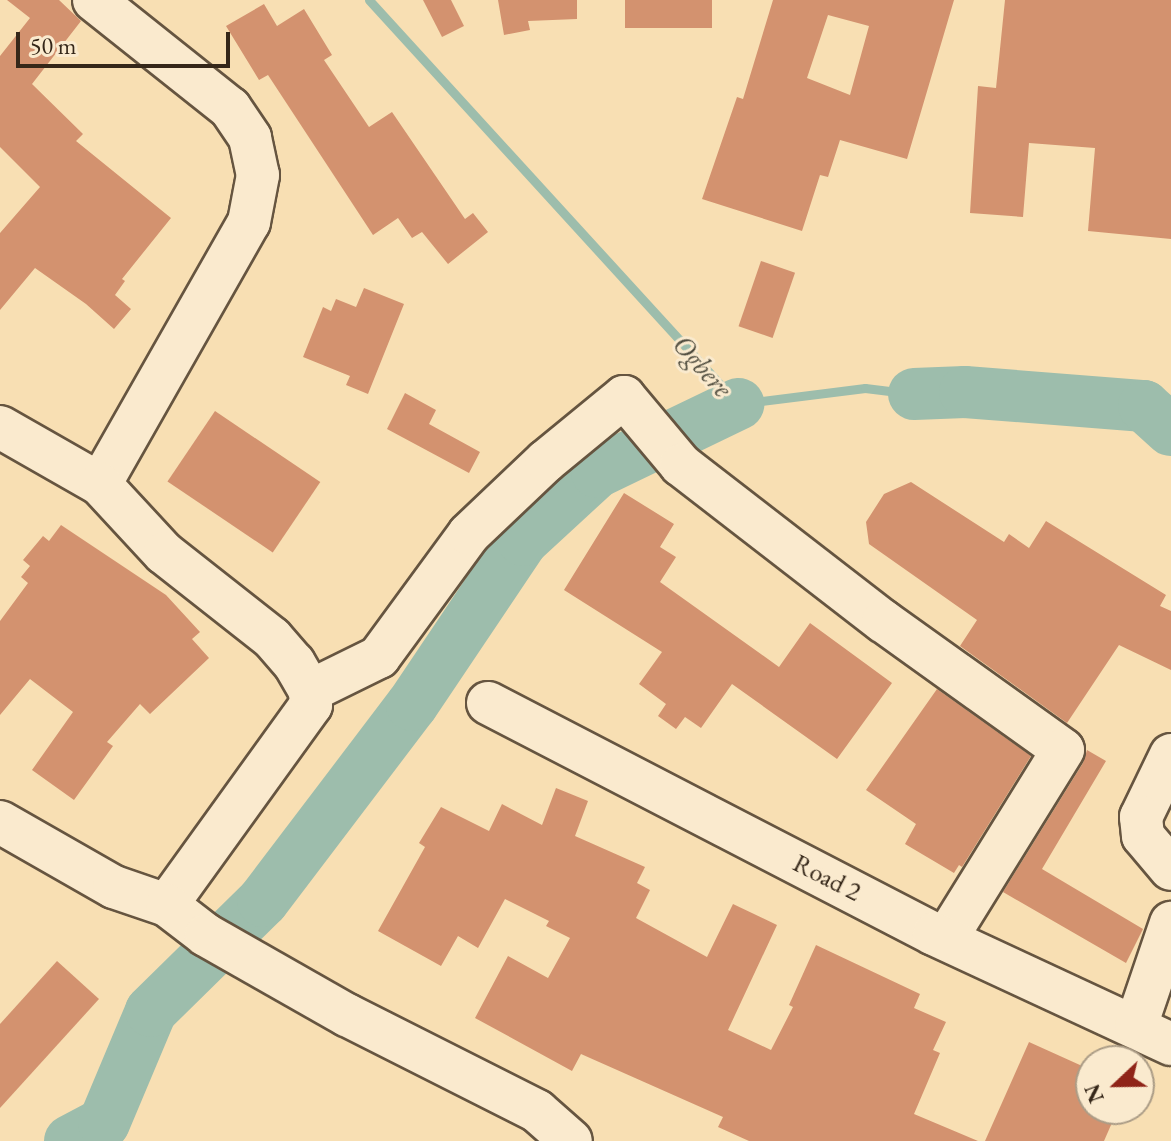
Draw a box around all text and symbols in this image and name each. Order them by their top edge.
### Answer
scale bar [20,16,234,66]
text: 50 m [30,30,77,61]
water label: Ogbere [666,328,740,404]
street label: Road 2 [788,848,866,908]
north arrow [1075,1045,1155,1125]
text: N [1077,1080,1111,1107]

